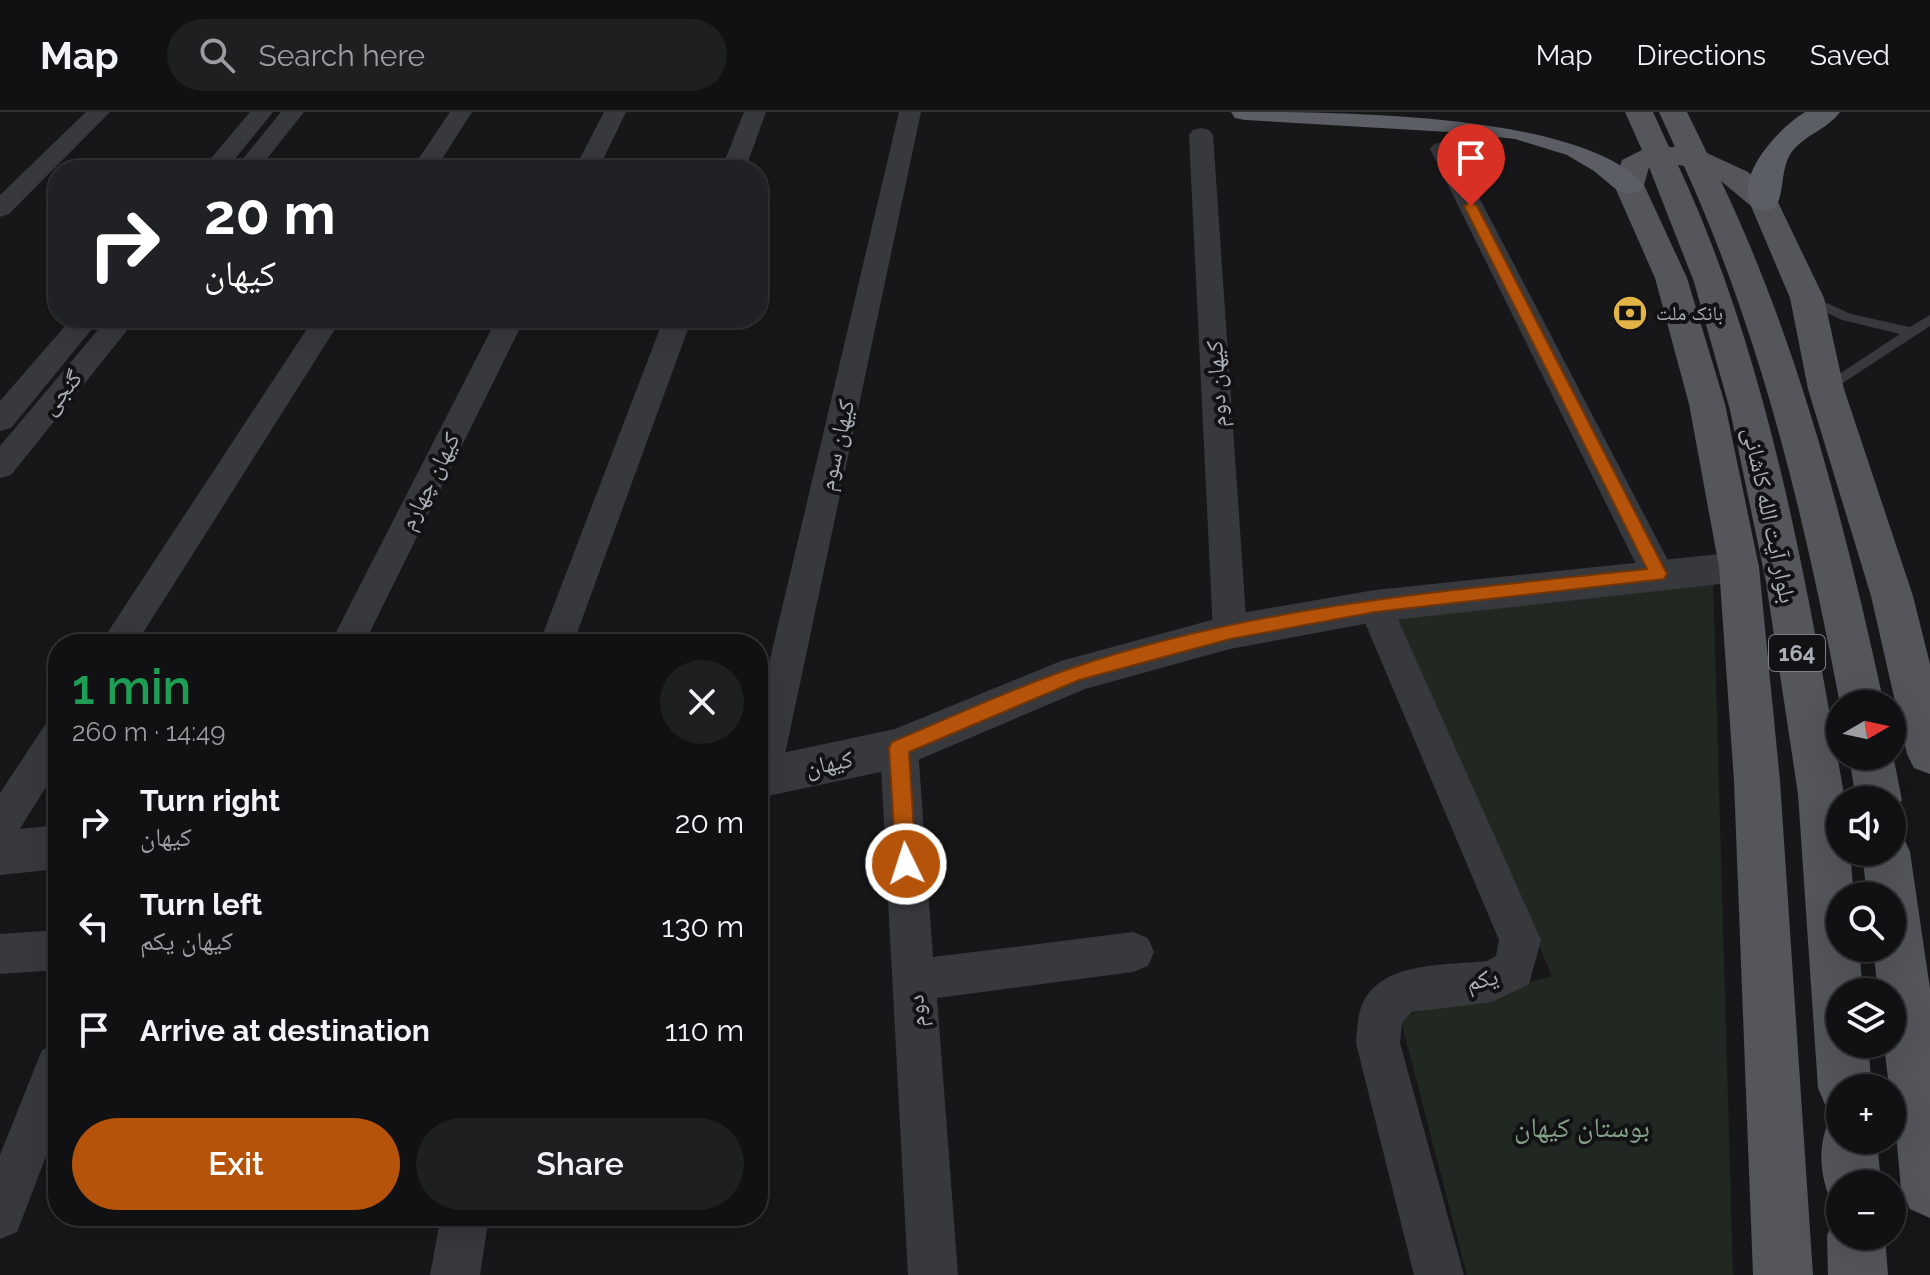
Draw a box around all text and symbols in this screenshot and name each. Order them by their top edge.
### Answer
search box [167,19,727,91]
text: Map [40,33,119,78]
icon: search [195,33,239,77]
text: Search here [259,38,425,73]
text: Map [1536,39,1593,72]
text: Directions [1637,39,1766,72]
text: Saved [1810,39,1890,72]
pin [1437,124,1505,206]
icon: arrive [1449,136,1493,180]
text: 20 m [204,181,336,247]
icon: right [72,192,176,296]
text: کیهان [204,252,276,294]
bank icon: بانک ملت [1611,294,1649,332]
place label: بانک ملت [1656,301,1723,325]
street label: کیهان دوم [1199,340,1235,428]
street label: گنجی [34,364,88,420]
street label: کیهان سوم [811,397,863,494]
street label: بلوار آیت الله کاشانی [1737,424,1803,606]
street label: کیهان چهارم [392,427,468,535]
road number: 164 [1769,635,1825,671]
text: 1 min [72,659,191,715]
button: close [660,660,744,744]
north arrow [1826,690,1906,770]
map controls [1826,690,1906,1250]
text: 260 m · 14:49 [72,717,225,747]
street label: کیهان [803,744,855,782]
text: Turn right [140,783,280,818]
button: sound [1826,786,1906,866]
icon: right [72,800,116,844]
text: 20 m [675,805,744,840]
text: کیهان [140,822,192,852]
position arrow [864,822,948,906]
button: search [1826,882,1906,962]
text: Turn left [140,887,262,922]
icon: left [72,904,116,948]
text: 130 m [662,909,744,944]
text: کیهان یکم [140,926,233,956]
street label: یکم [1463,961,1501,999]
button: layers [1826,978,1906,1058]
street label: دوم [900,993,934,1028]
icon: arrive [72,1008,116,1052]
text: Arrive at destination [140,1013,430,1048]
text: 110 m [665,1013,744,1048]
button: + [1826,1074,1906,1154]
park label: بوستان کیهان [1514,1111,1650,1144]
button: Exit [72,1118,400,1210]
button: Share [416,1118,744,1210]
button: − [1826,1170,1906,1250]

